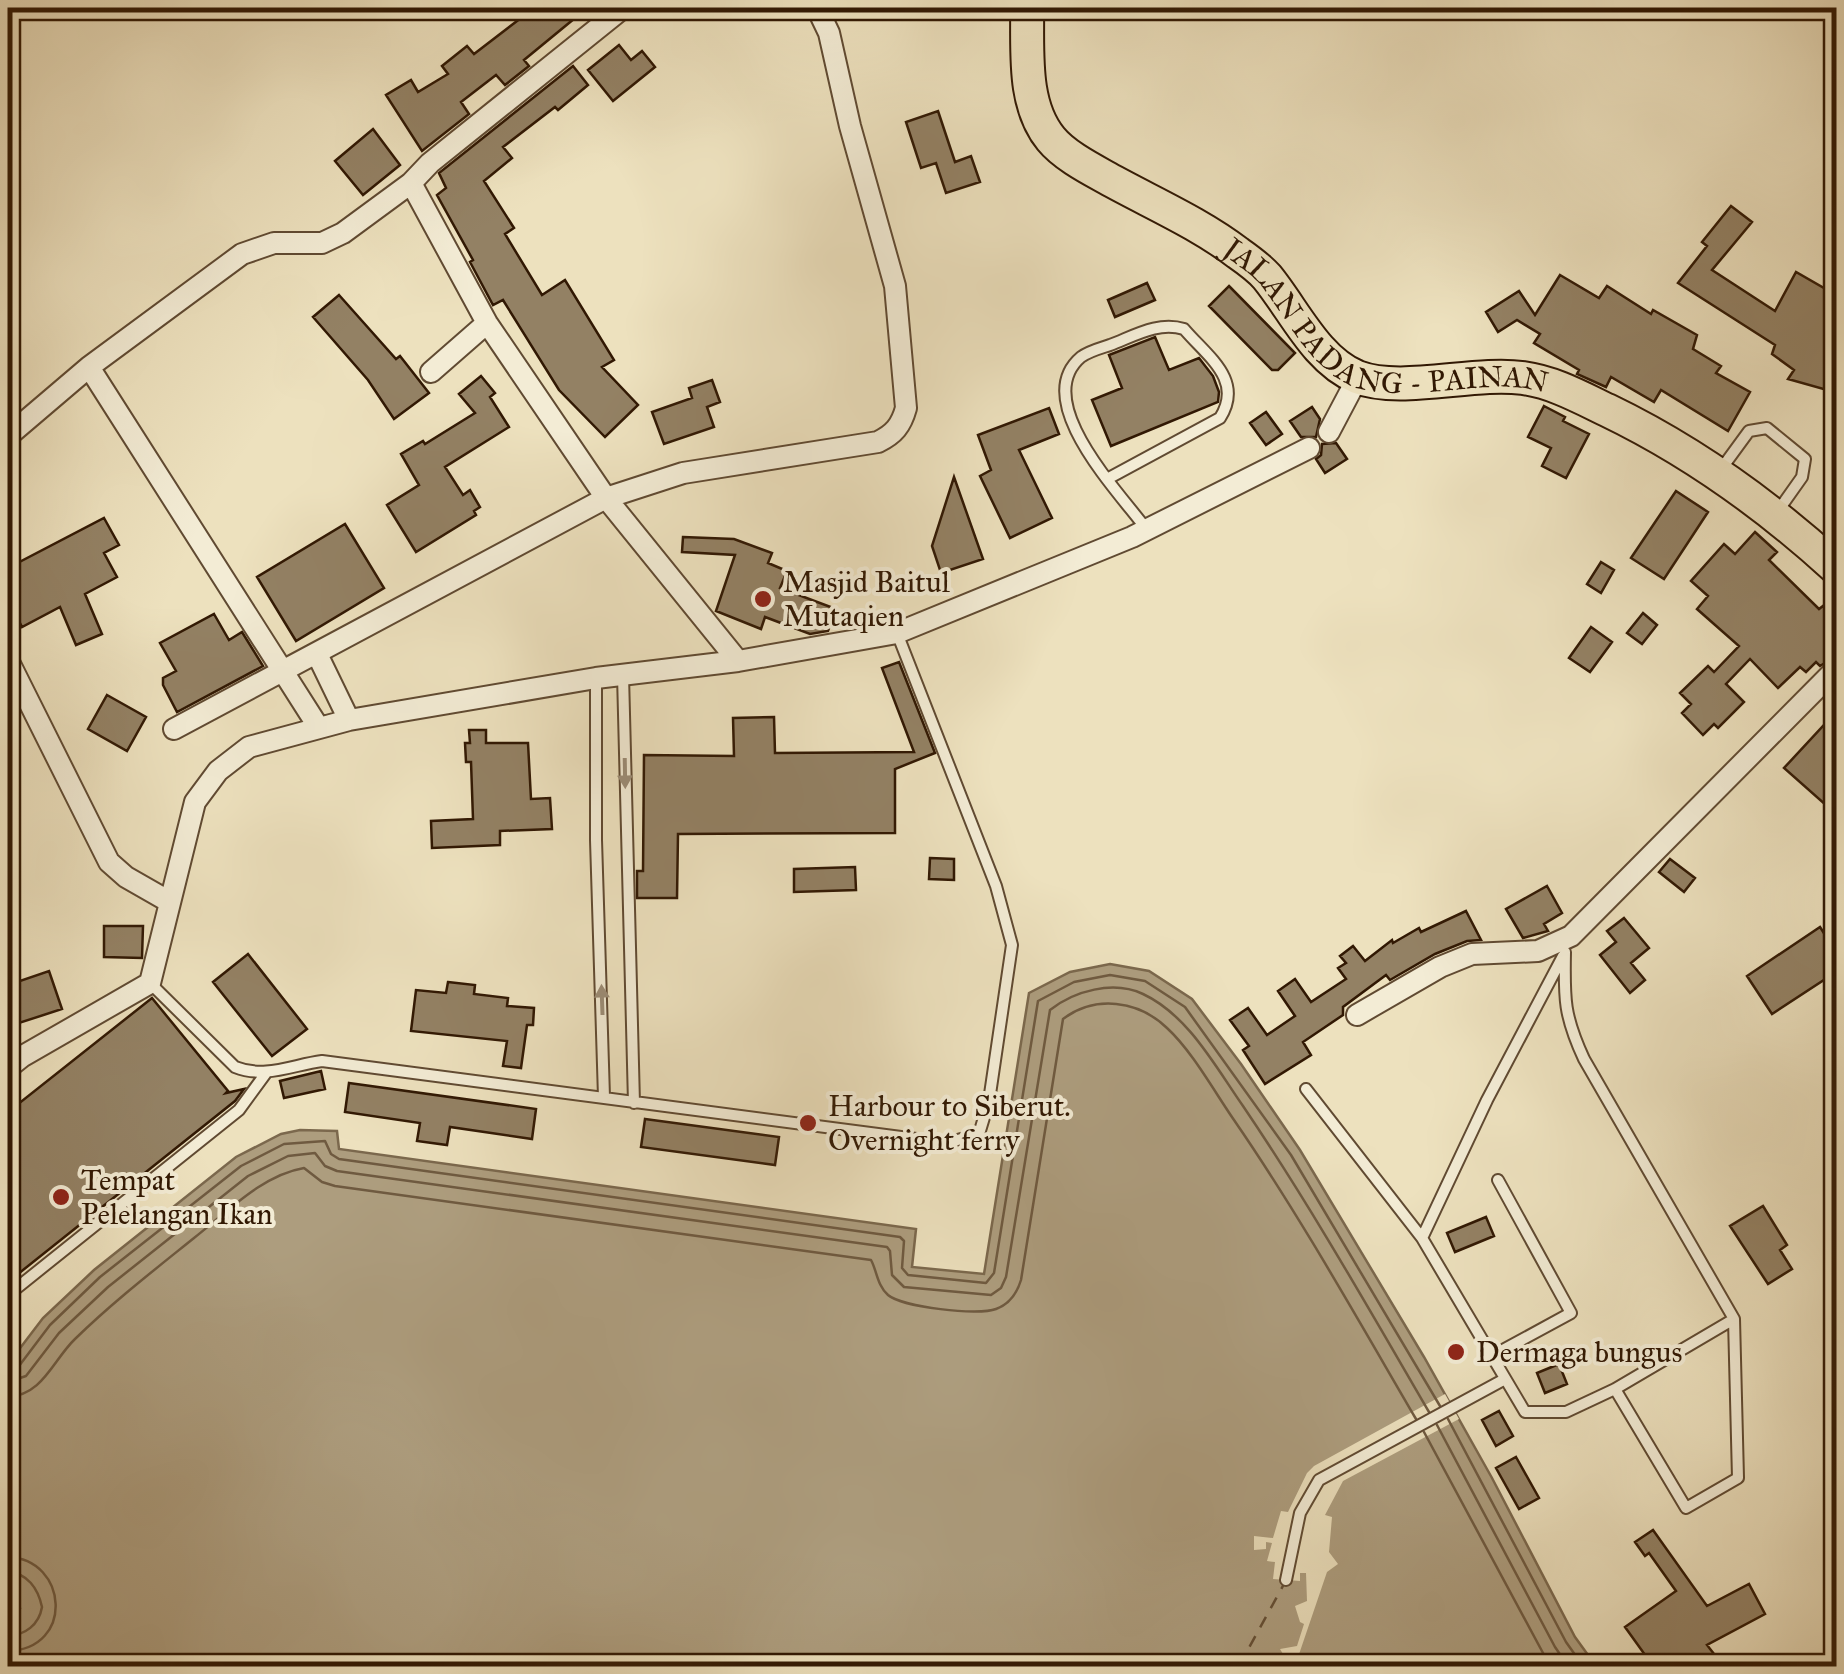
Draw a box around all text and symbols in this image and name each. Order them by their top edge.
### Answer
street label: JALAN PADANG - PAINAN [1214,229,1552,402]
place label: Masjid Baitul Mutaqien [783,564,951,634]
marker: Masjid Baitul Mutaqien [752,588,774,610]
one-way arrow [617,757,633,789]
one-way arrow [593,983,609,1015]
place label: Harbour to Siberut. Overnight ferry [828,1088,1071,1158]
marker: Harbour to Siberut. Overnight ferry [797,1112,819,1134]
place label: Tempat Pelelangan Ikan [81,1162,273,1232]
marker: Tempat Pelelangan Ikan [50,1186,72,1208]
place label: Dermaga bungus [1476,1334,1682,1370]
marker: Dermaga bungus [1445,1341,1467,1363]

